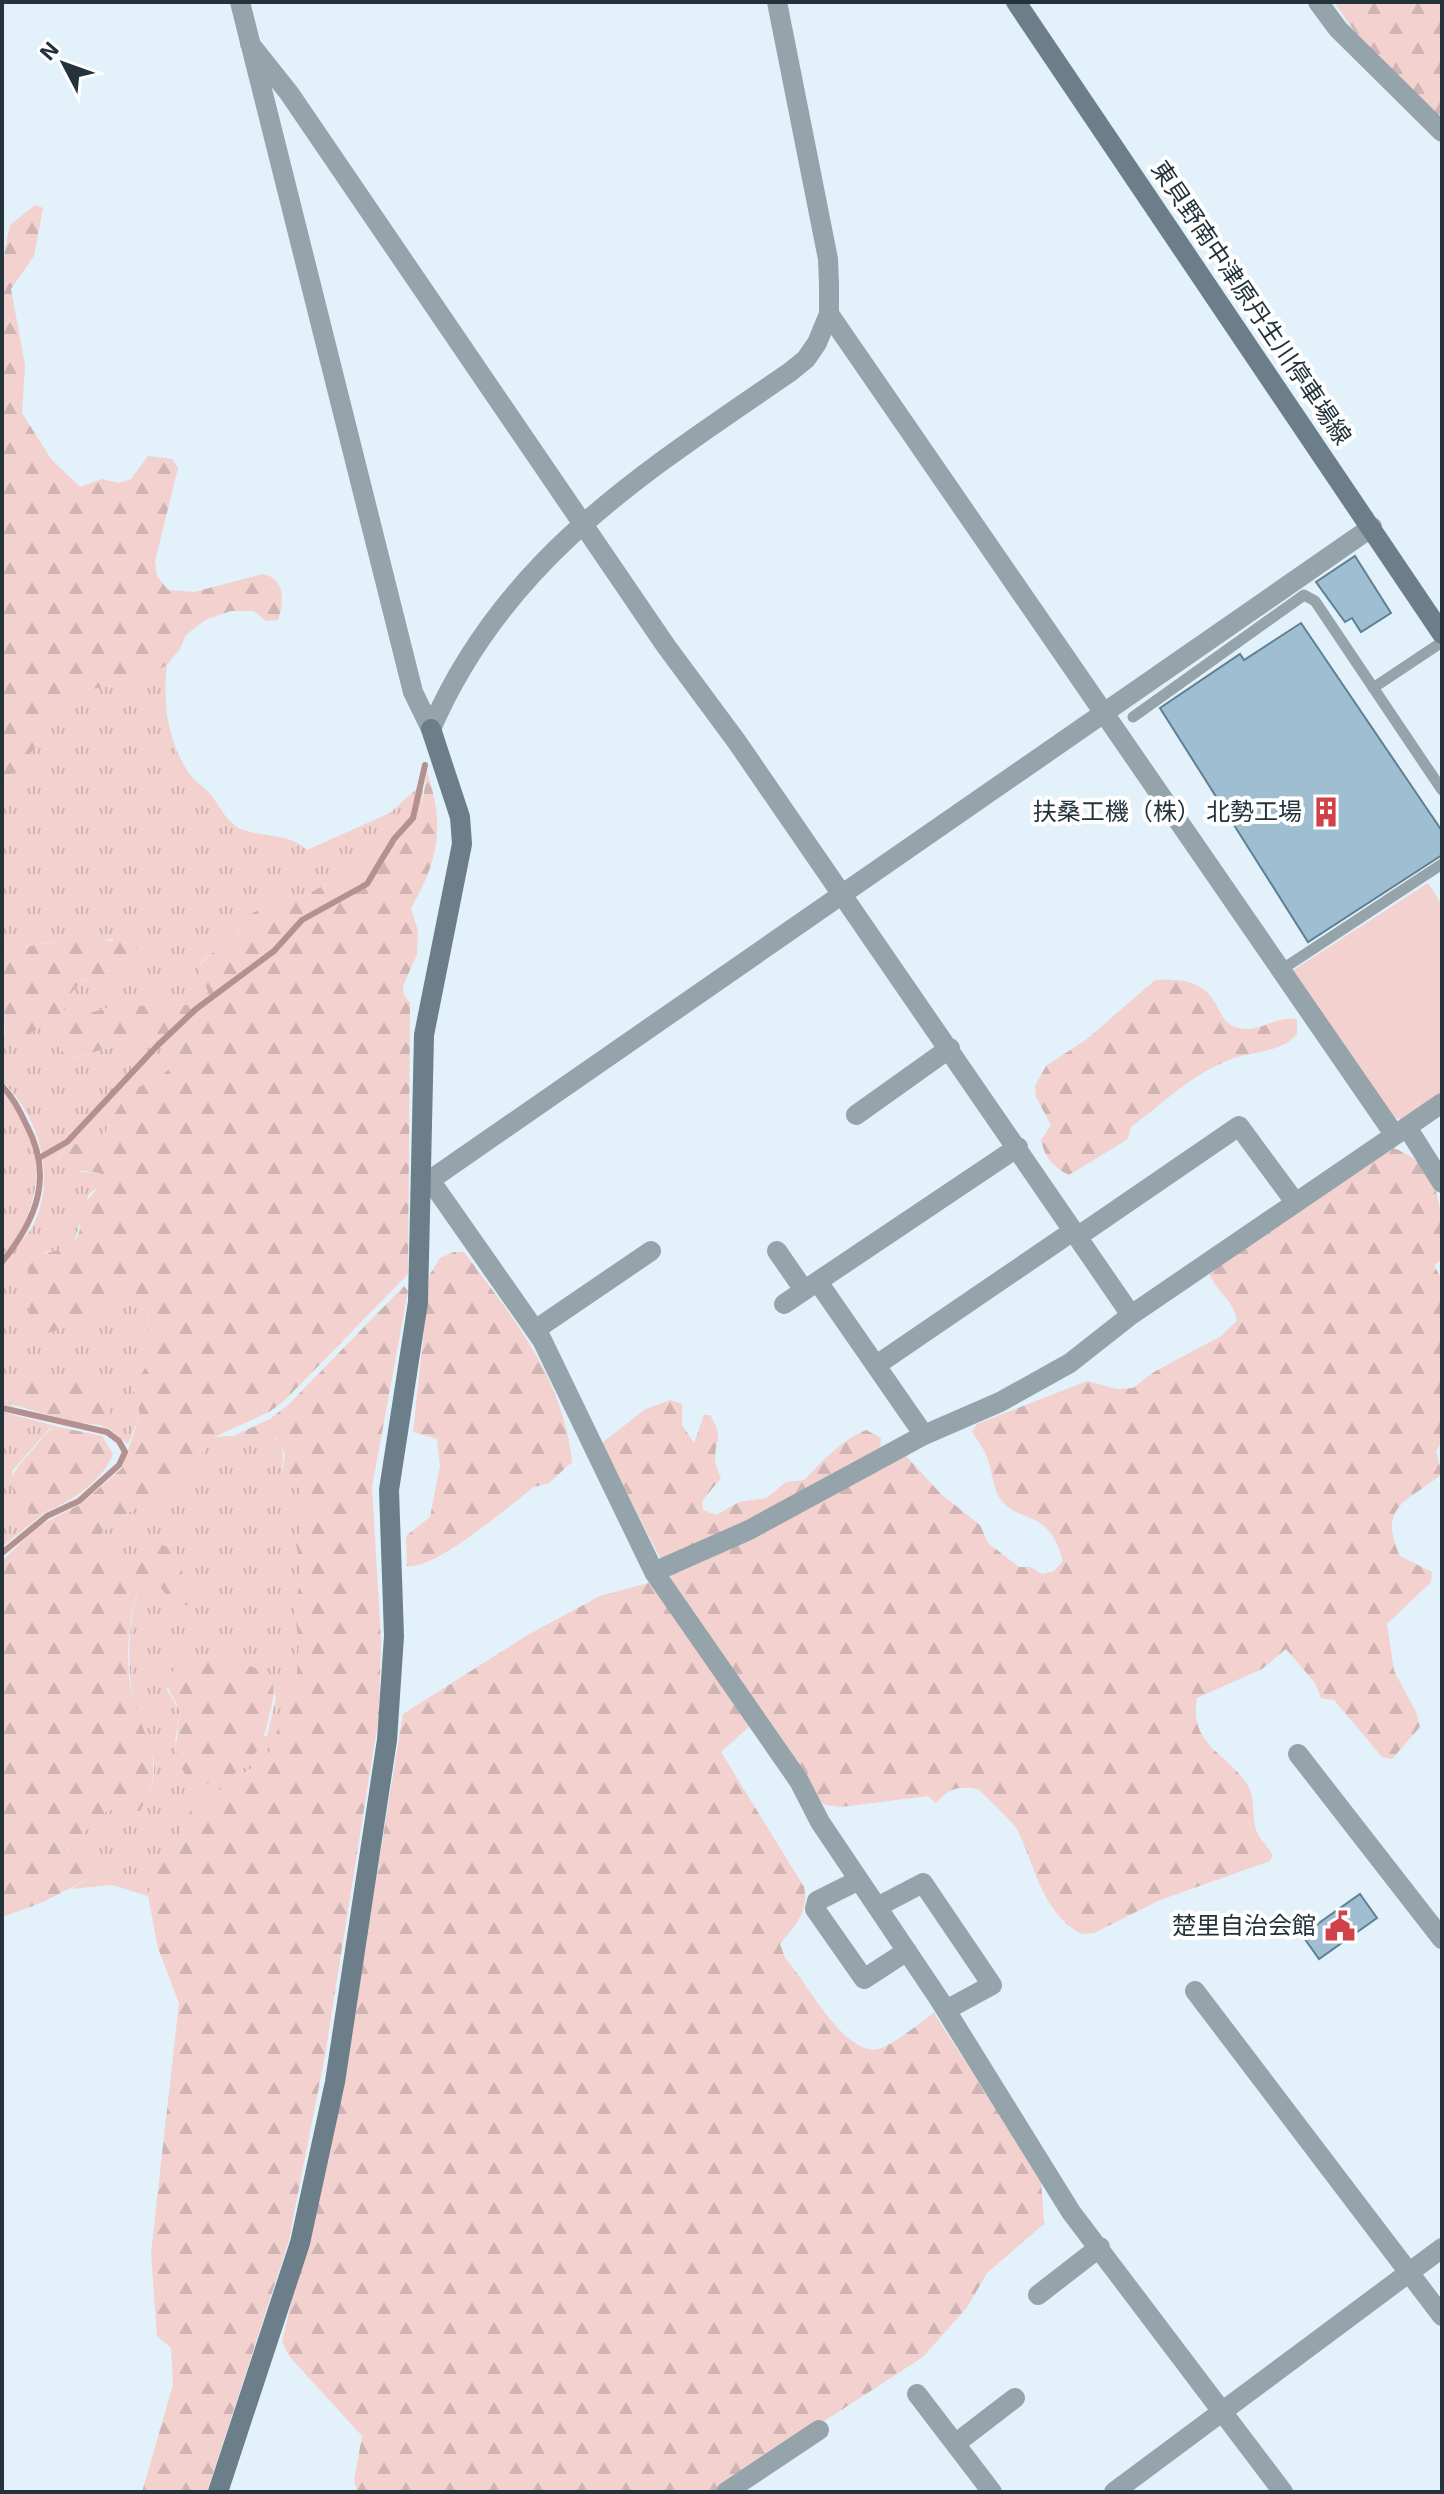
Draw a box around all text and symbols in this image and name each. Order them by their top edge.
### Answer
north arrow [24,24,104,104]
text: N [33,36,63,65]
street label: 東貝野南中津原丹生川停車場線 [1146,155,1358,450]
building icon: 扶桑工機（株） 北勢工場 [1309,795,1343,829]
place label: 扶桑工機（株） 北勢工場 [1033,796,1302,825]
public building icon: 楚里自治会館 [1323,1909,1357,1943]
place label: 楚里自治会館 [1172,1910,1316,1939]

